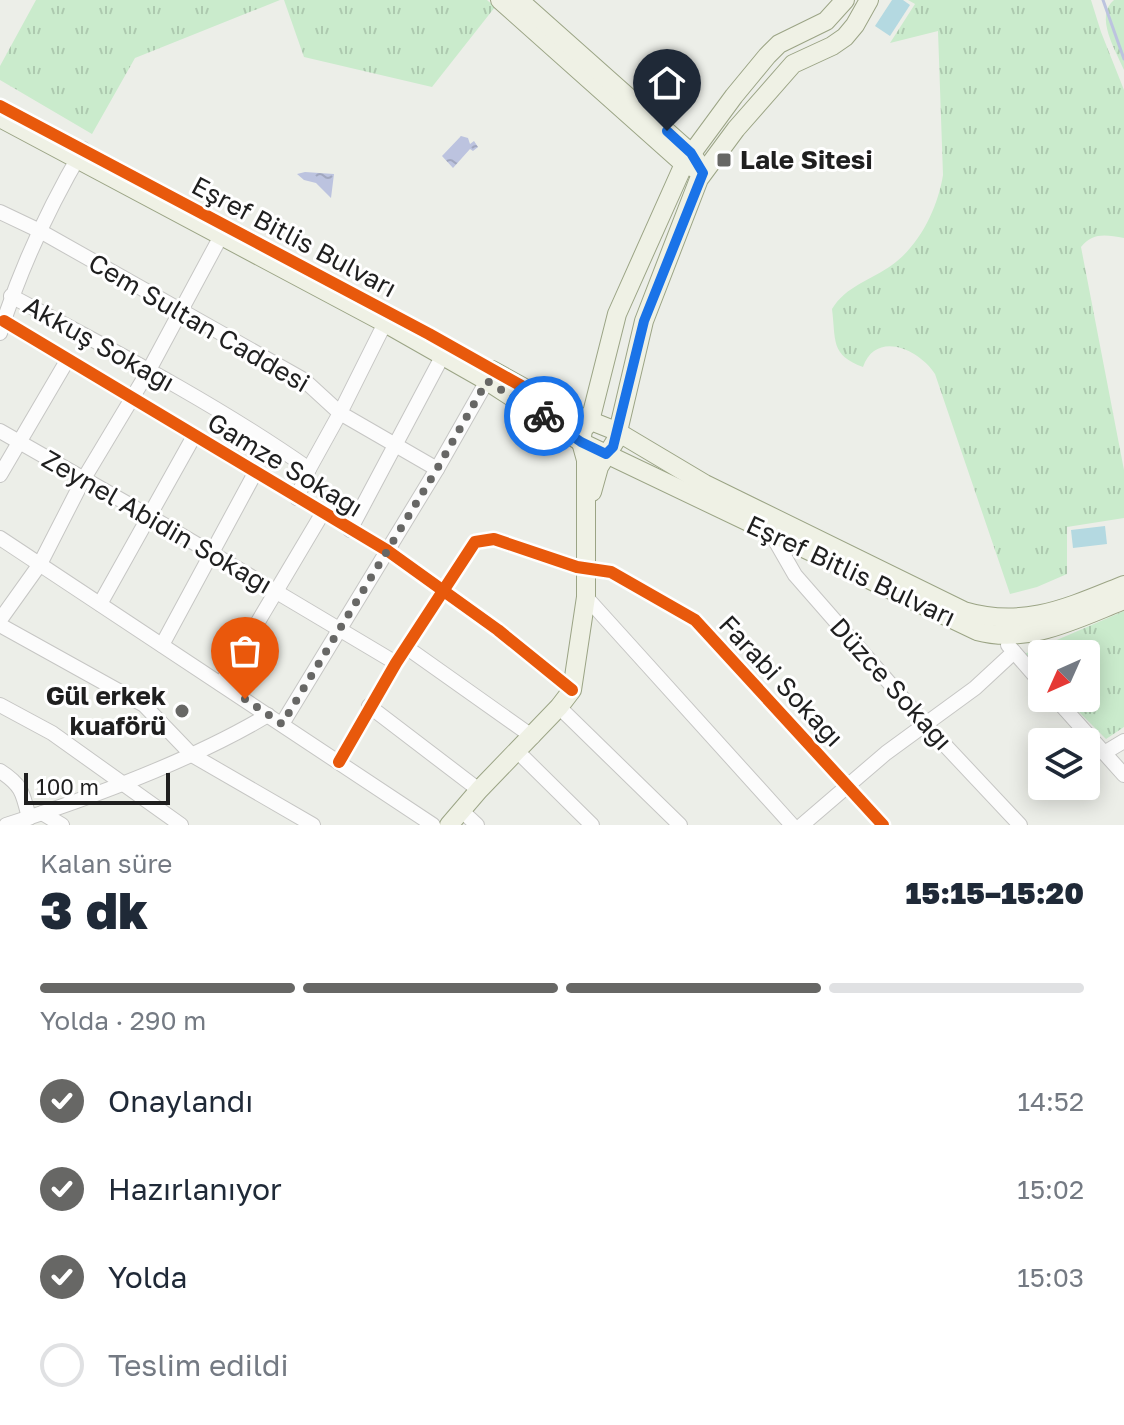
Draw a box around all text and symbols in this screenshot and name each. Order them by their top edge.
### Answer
pin [633,49,701,131]
icon: home [645,61,689,105]
place label: Lale Sitesi [740,144,873,175]
marker: Lale Sitesi [715,151,733,169]
street label: Eşref Bitlis Bulvarı [187,170,402,304]
street label: Cem Sultan Caddesi [83,247,315,399]
street label: Akkuş Sokağı [19,289,180,398]
courier [504,376,584,456]
icon: bike [522,394,566,438]
street label: Gamze Sokağı [202,406,368,523]
street label: Zeynel Abidin Sokağı [37,443,278,600]
street label: Eşref Bitlis Bulvarı [742,508,961,633]
street label: Farabi Sokağı [713,609,850,753]
street label: Düzce Sokağı [824,611,959,756]
pin [211,617,279,699]
icon: bag [223,629,267,673]
north arrow [1028,640,1100,712]
map controls [1028,640,1100,800]
place label: Gül erkek kuaförü [46,680,166,741]
marker: Gül erkek kuaförü [173,702,191,720]
button: layers [1028,728,1100,800]
scale bar [24,769,170,805]
text: 100 m [36,773,99,800]
text: Kalan süre [40,848,172,879]
text: 15:15–15:20 [906,875,1084,911]
text: 3 dk [40,878,148,940]
text: Yolda · 290 m [40,1005,206,1036]
icon: check [40,1079,84,1123]
text: Onaylandı [108,1083,253,1119]
text: 14:52 [1018,1086,1084,1117]
icon: check [40,1167,84,1211]
text: Hazırlanıyor [108,1171,282,1207]
text: 15:02 [1017,1174,1084,1205]
icon: check [40,1255,84,1299]
text: Yolda [108,1259,188,1295]
text: 15:03 [1017,1262,1084,1293]
text: Teslim edildi [108,1347,289,1383]

